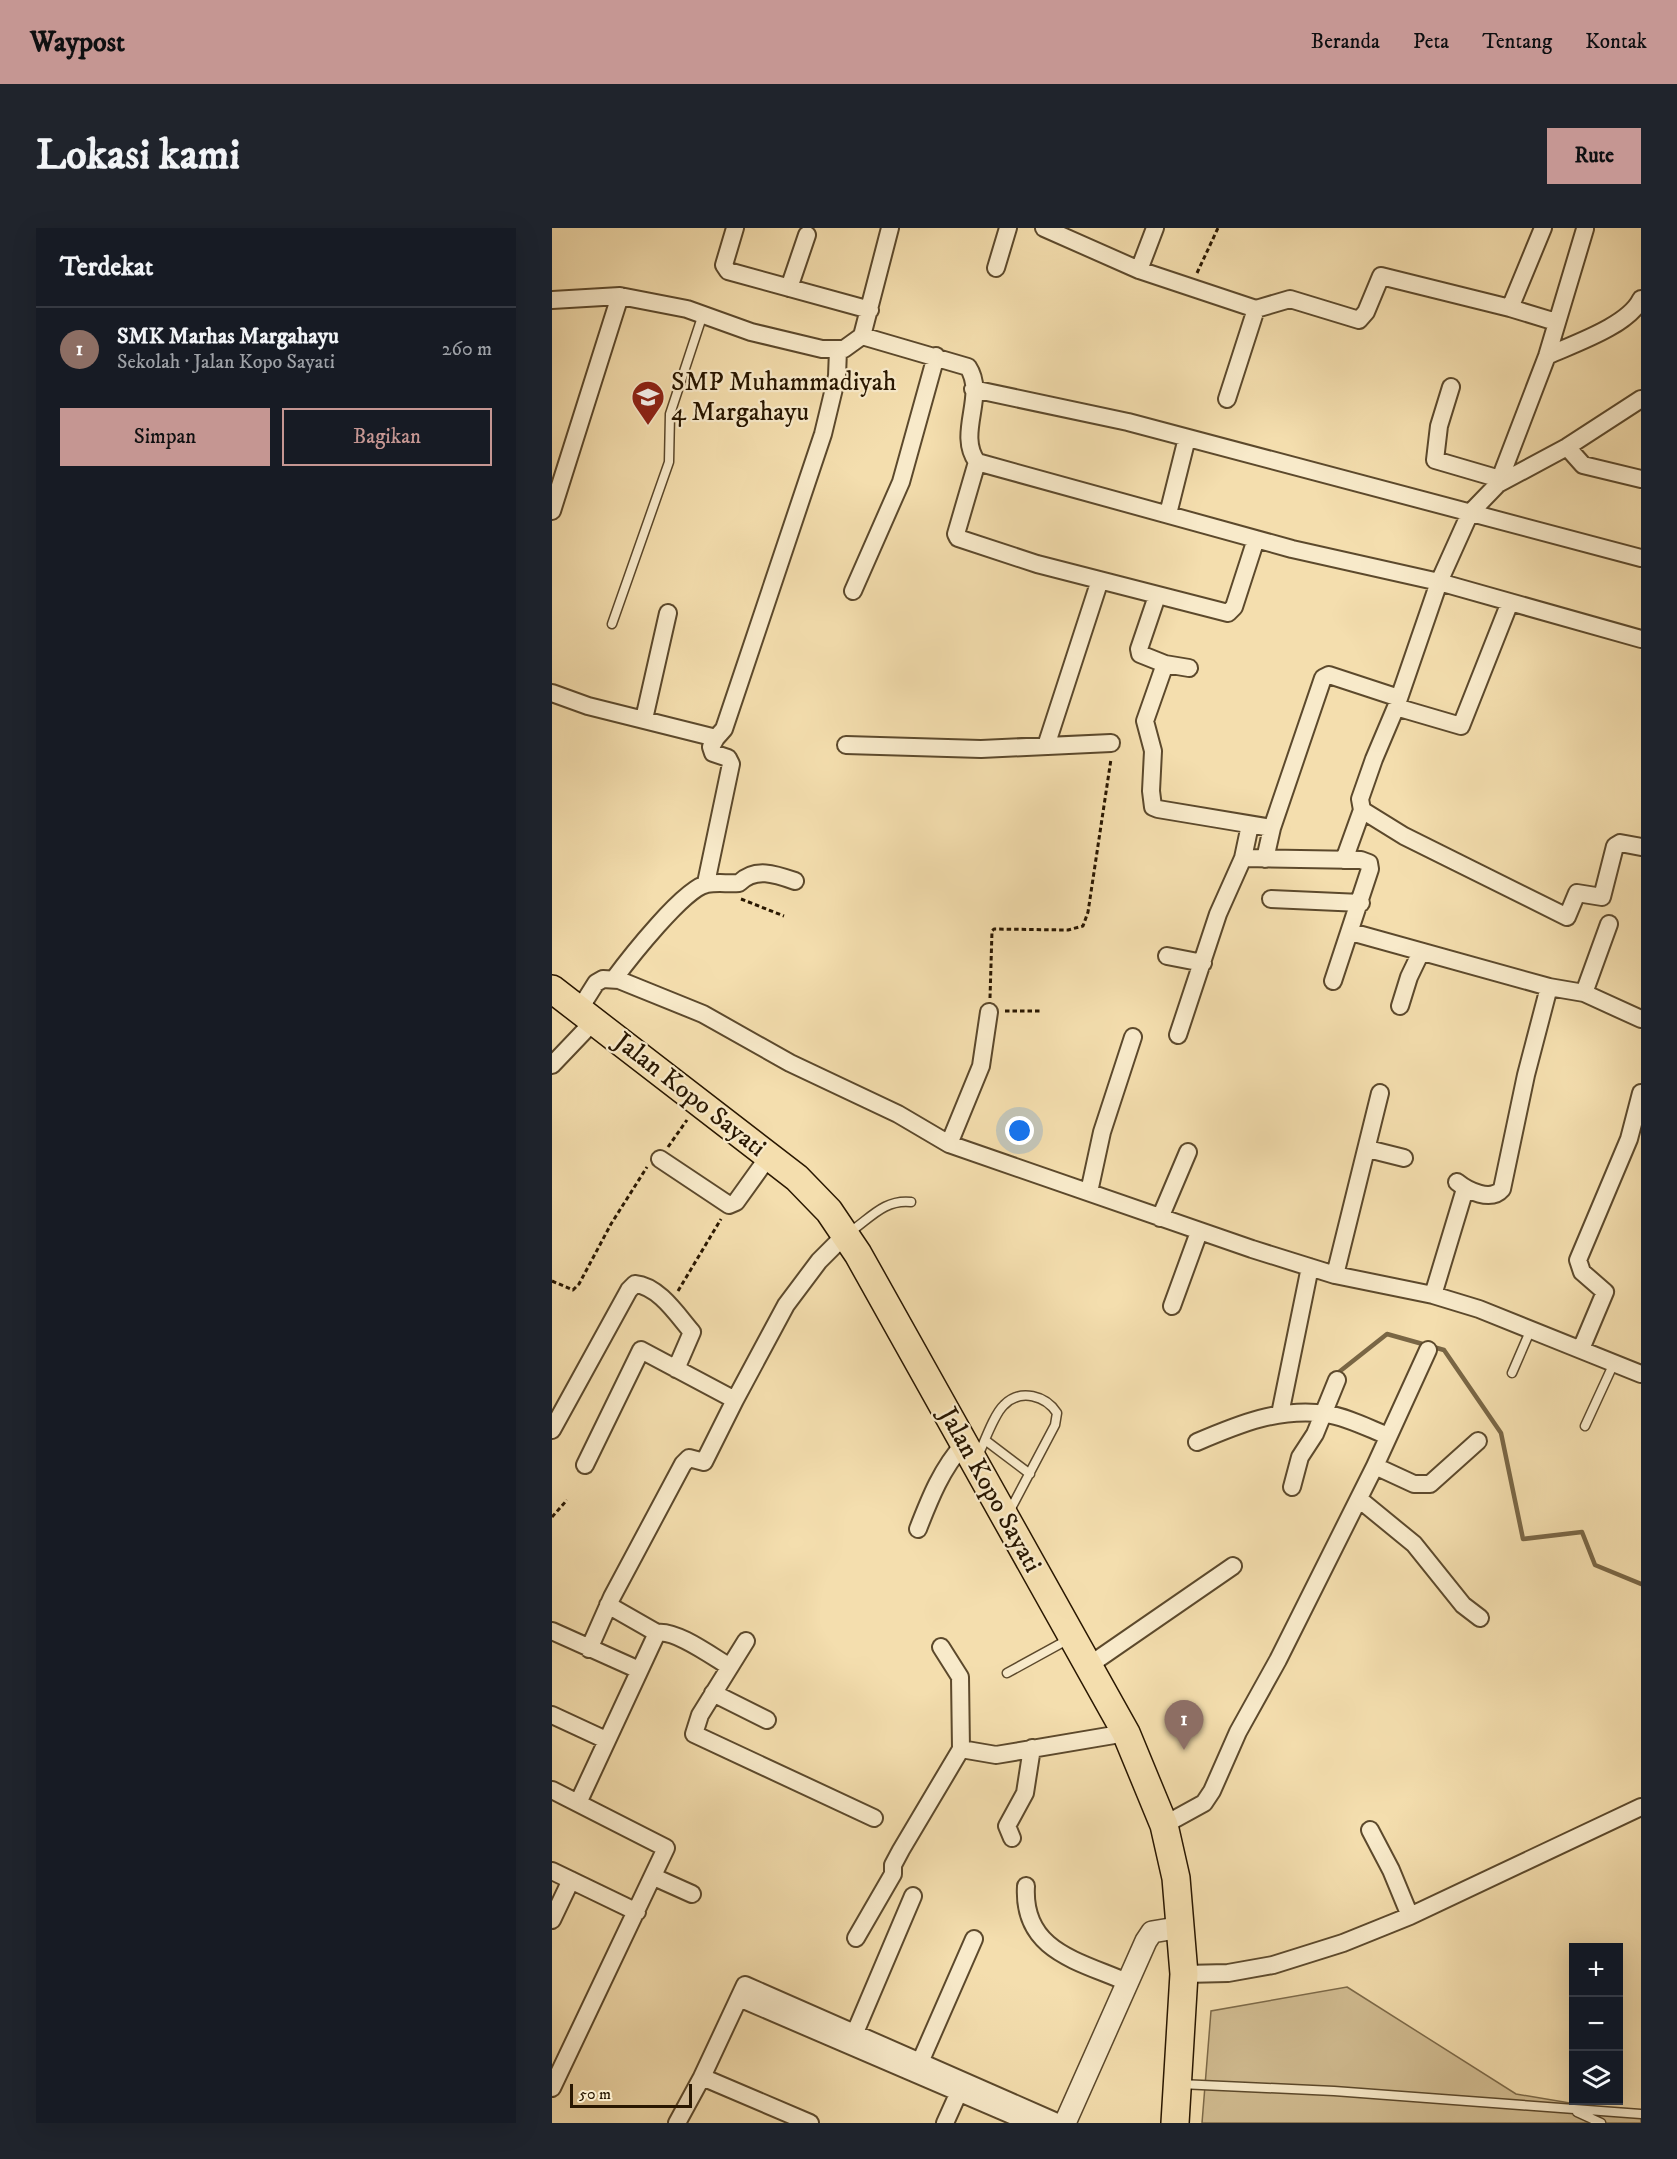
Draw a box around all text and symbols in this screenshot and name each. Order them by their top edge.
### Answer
text: Waypost [30,25,125,60]
text: Beranda [1311,29,1380,55]
text: Peta [1413,29,1449,55]
text: Tentang [1482,29,1552,55]
text: Kontak [1585,29,1647,55]
button: Rute [1547,128,1641,184]
text: Lokasi kami [36,130,240,182]
text: Terdekat [60,251,153,284]
text: SMK Marhas Margahayu [117,323,339,350]
text: 1 [76,337,83,362]
text: 260 m [442,337,492,362]
text: Sekolah · Jalan Kopo Sayati [117,350,335,375]
place label: SMP Muhammadiyah 4 Margahayu [671,366,897,429]
school or university icon: SMP Muhammadiyah 4 Margahayu [630,379,666,426]
button: Simpan [60,408,270,466]
button: Bagikan [282,408,492,466]
street label: Jalan Kopo Sayati [606,1024,773,1165]
your location [1005,1116,1034,1145]
street label: Jalan Kopo Sayati [930,1400,1049,1578]
pin: 1 [1164,1700,1204,1750]
map controls [1569,1943,1623,2105]
button: + [1569,1943,1623,1997]
button: − [1569,1997,1623,2051]
button: layers [1569,2051,1623,2105]
scale bar [570,2081,692,2108]
text: 50 m [579,2084,611,2104]

